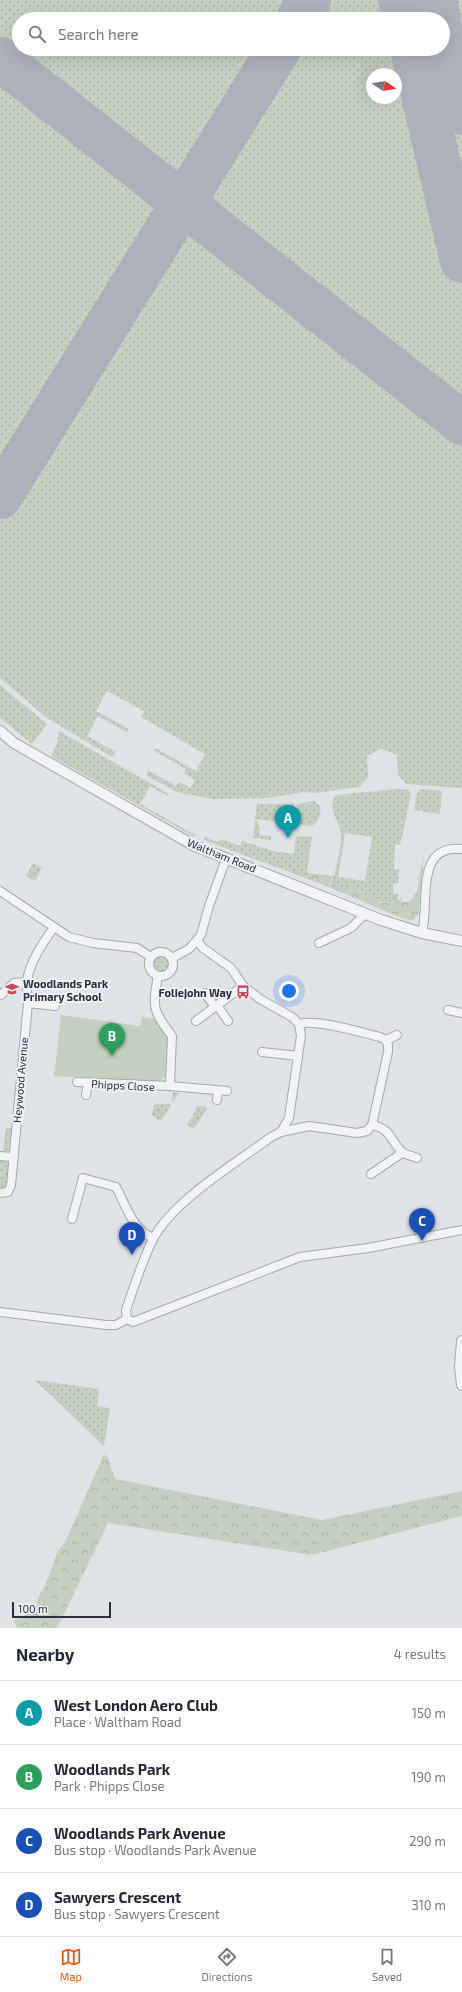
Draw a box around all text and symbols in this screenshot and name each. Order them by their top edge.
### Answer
search box [12,12,450,56]
icon: search [26,23,48,45]
text: Search here [58,25,139,43]
north arrow [366,68,402,104]
pin: A [275,805,301,838]
street label: Waltham Road [185,835,259,875]
place label: Woodlands Park Primary School [23,977,109,1004]
school or university icon: Woodlands Park Primary School [4,981,20,997]
your location [279,981,299,1001]
bus stop icon: Foliejohn Way [235,984,251,1000]
place label: Foliejohn Way [159,986,233,1000]
pin: B [99,1023,125,1056]
street label: Heywood Avenue [10,1037,30,1123]
street label: Phipps Close [91,1077,155,1093]
pin: C [409,1208,435,1241]
pin: D [119,1222,145,1255]
scale bar [12,1600,111,1619]
text: 100 m [18,1602,48,1615]
text: Nearby [16,1644,74,1664]
text: 4 results [394,1646,446,1662]
text: West London Aero Club [54,1696,218,1714]
text: A [25,1705,33,1721]
text: 150 m [412,1705,446,1721]
text: Place · Waltham Road [54,1714,182,1730]
text: Woodlands Park [54,1760,170,1778]
text: B [25,1769,33,1785]
text: 190 m [411,1769,446,1785]
text: Park · Phipps Close [54,1778,165,1794]
text: Woodlands Park Avenue [54,1824,226,1842]
text: C [25,1833,33,1849]
text: 290 m [409,1833,446,1849]
text: Bus stop · Woodlands Park Avenue [54,1842,257,1858]
text: Sawyers Crescent [54,1888,181,1906]
text: D [25,1897,33,1913]
text: 310 m [411,1897,446,1913]
text: Bus stop · Sawyers Crescent [54,1906,220,1922]
tab: Map [60,1946,82,1983]
tab: Directions [202,1946,252,1983]
tab: Saved [372,1946,402,1983]

